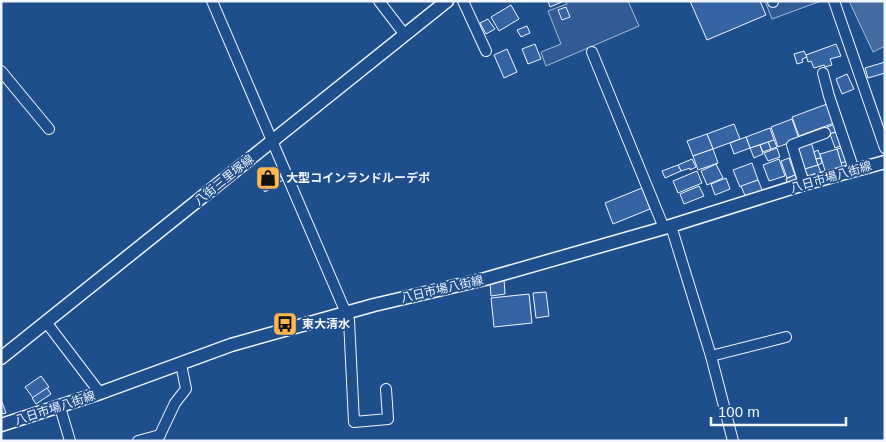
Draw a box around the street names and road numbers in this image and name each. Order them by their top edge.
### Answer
street label: 八街三里塚線 [192,152,256,208]
street label: 八日市場八街線 [789,159,873,195]
street label: 八日市場八街線 [399,273,485,305]
street label: 八日市場八街線 [13,388,97,428]

